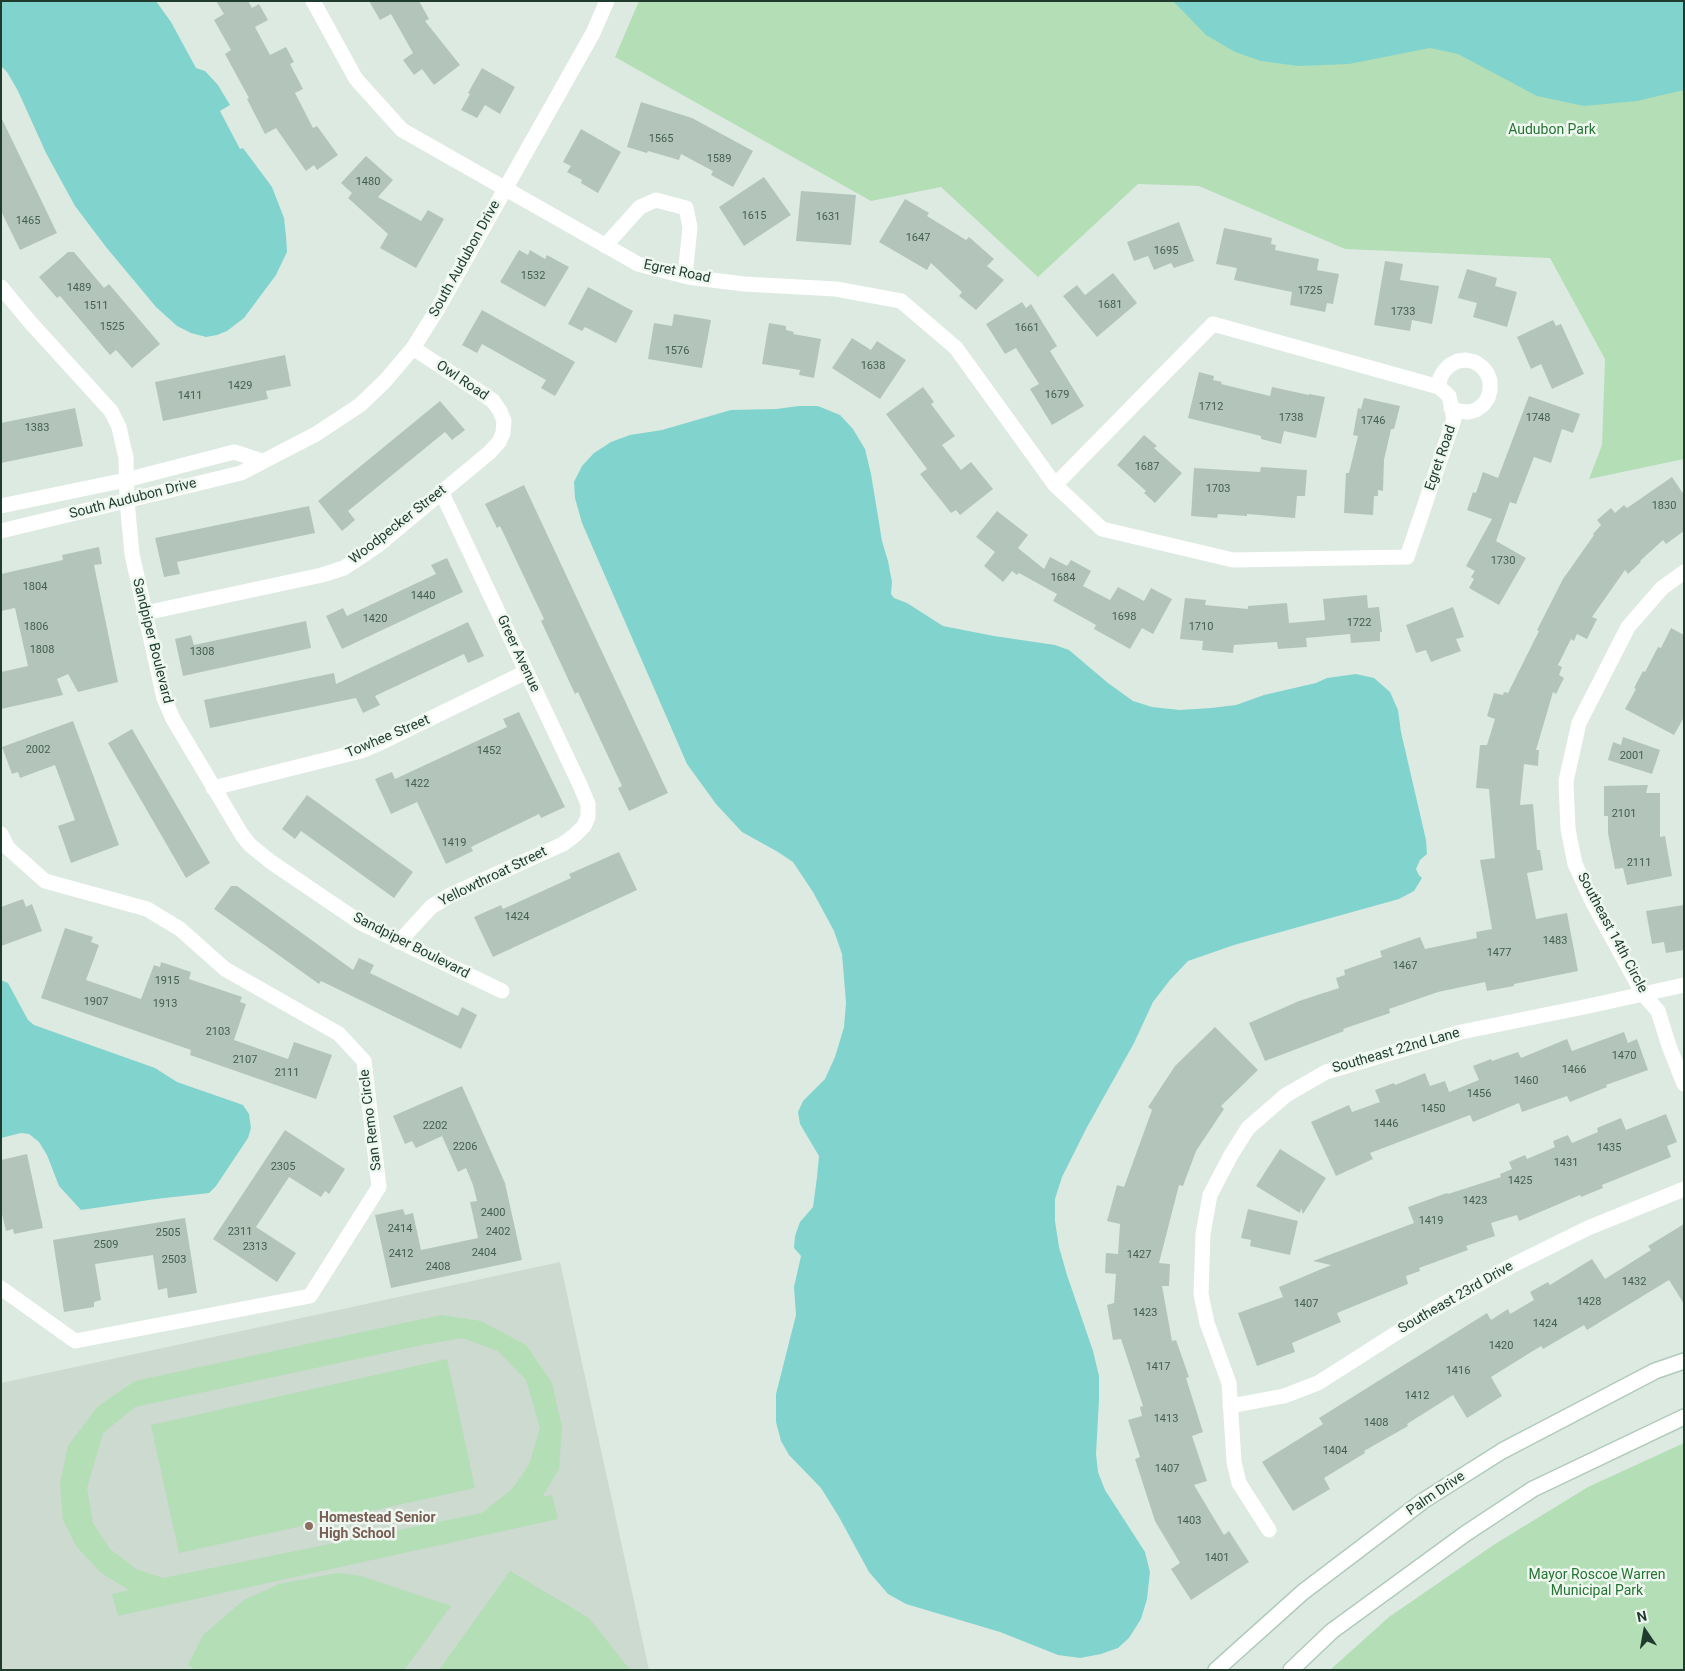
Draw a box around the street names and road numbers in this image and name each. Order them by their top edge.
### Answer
street label: South Audubon Drive [426,198,504,320]
street label: Egret Road [642,257,712,287]
street label: Owl Road [433,357,491,405]
street label: Egret Road [1422,423,1460,493]
street label: South Audubon Drive [68,475,198,523]
street label: Woodpecker Street [346,482,450,568]
street label: Sandpiper Boulevard [128,577,176,705]
street label: Greer Avenue [493,613,543,695]
street label: Towhee Street [344,712,432,762]
street label: Yellowthroat Street [436,844,550,910]
street label: Southeast 14th Circle [1573,870,1651,996]
street label: Sandpiper Boulevard [350,909,472,983]
street label: Southeast 22nd Lane [1330,1025,1462,1077]
street label: San Remo Circle [356,1068,386,1172]
street label: Southeast 23rd Drive [1396,1258,1516,1338]
street label: Palm Drive [1404,1468,1468,1520]

